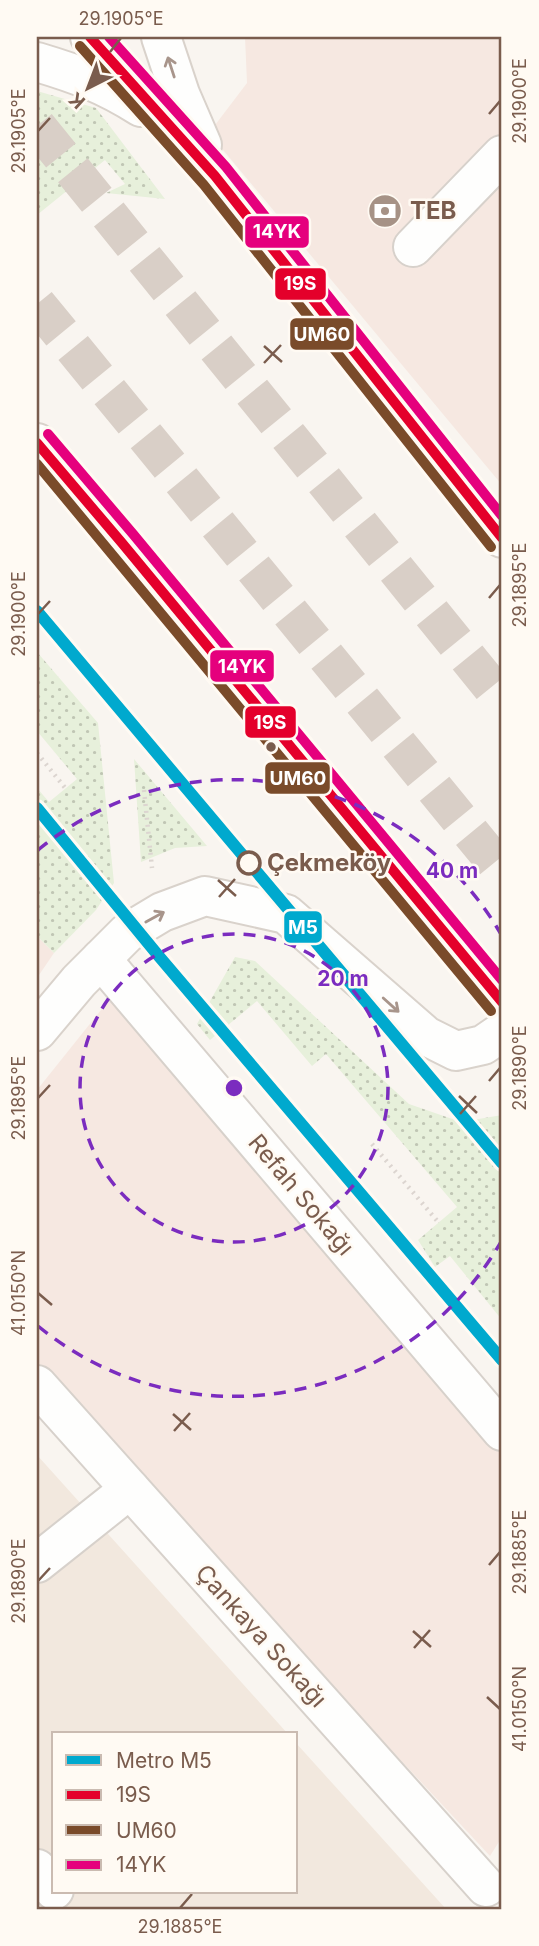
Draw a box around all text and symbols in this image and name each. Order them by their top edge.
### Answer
text: 29.1905°E [78,8,164,29]
north arrow [52,52,122,122]
one-way arrow [164,57,177,79]
text: 29.1900°E [509,58,530,144]
text: K [64,87,90,113]
text: 29.1905°E [8,88,29,174]
bank icon: TEB [366,192,404,230]
place label: TEB [410,196,456,225]
line badge: 14YK [244,215,310,249]
text: 14YK [253,220,302,243]
line badge: 19S [274,267,327,301]
text: 19S [284,272,316,295]
line badge: UM60 [289,317,355,351]
text: UM60 [294,323,350,346]
text: 29.1895°E [509,543,530,627]
text: 29.1900°E [8,571,29,657]
line badge: 14YK [209,649,275,683]
text: 14YK [218,655,267,678]
line badge: 19S [244,705,297,739]
text: 19S [254,711,286,734]
unlabelled marker [264,740,278,754]
line badge: UM60 [264,761,331,795]
text: UM60 [270,767,326,790]
place label: Çekmeköy [267,848,392,877]
marker: Çekmeköy [237,851,261,875]
text: 40 m [426,858,478,883]
one-way arrow [144,910,165,923]
line badge: M5 [283,910,323,944]
text: M5 [288,916,318,939]
text: 20 m [317,966,369,991]
one-way arrow [382,997,400,1013]
text: 29.1890°E [509,1025,530,1111]
text: 29.1895°E [8,1056,29,1140]
centre of rings [222,1076,246,1100]
street label: Refah Sokağı [242,1128,360,1261]
text: 41.0150°N [8,1250,29,1336]
text: 29.1885°E [509,1510,530,1594]
text: 29.1890°E [8,1538,29,1624]
street label: Çankaya Sokağı [190,1558,333,1713]
text: 41.0150°N [509,1666,530,1752]
legend [52,1732,298,1894]
text: Metro M5 [116,1748,212,1773]
text: 19S [116,1782,151,1807]
text: UM60 [116,1818,177,1843]
text: 14YK [116,1852,166,1877]
text: 29.1885°E [138,1916,222,1937]

